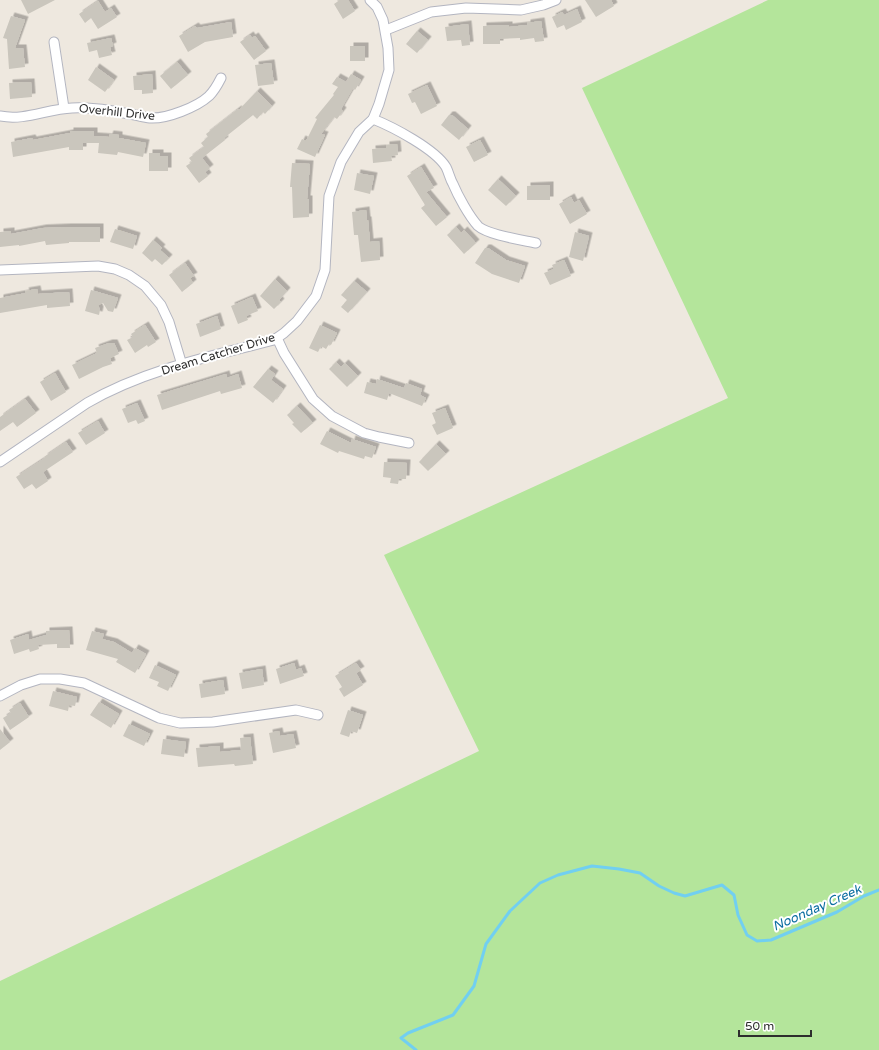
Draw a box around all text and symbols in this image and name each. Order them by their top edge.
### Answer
street label: Overhill Drive [78,101,156,123]
street label: Dream Catcher Drive [159,330,277,378]
water label: Noonday Creek [770,881,865,935]
scale bar [739,1012,811,1038]
text: 50 m [745,1019,774,1033]

